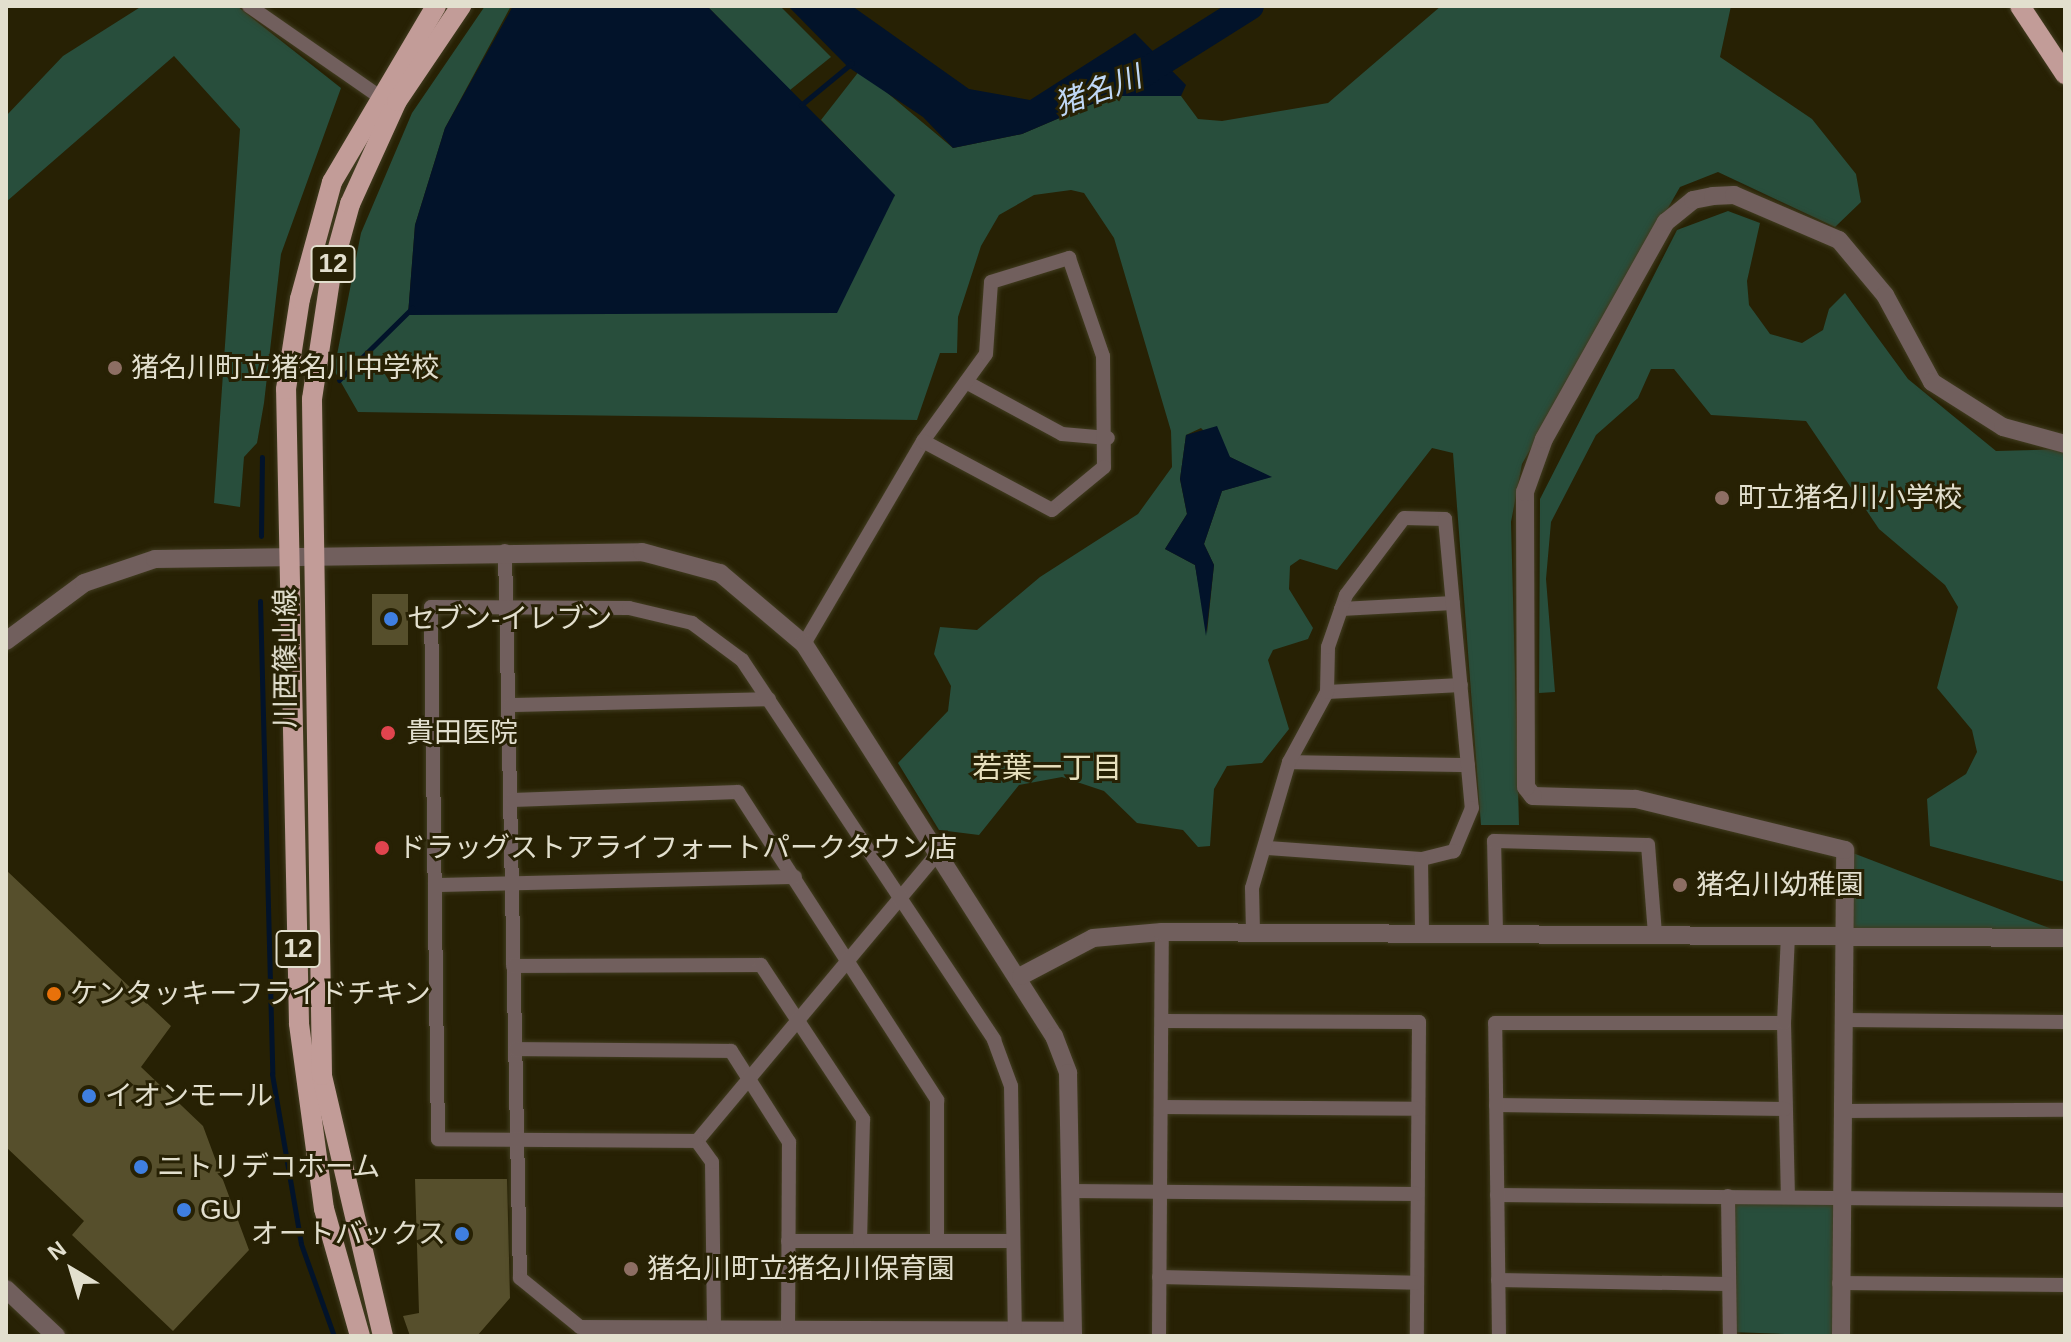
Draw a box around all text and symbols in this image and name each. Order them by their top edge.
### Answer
water label: 猪名川 [1050,59,1146,123]
road number: 12 [309,242,357,286]
place label: 猪名川町立猪名川中学校 [131,351,439,385]
marker: 猪名川町立猪名川中学校 [106,359,124,377]
place label: 町立猪名川小学校 [1738,481,1962,515]
marker: 町立猪名川小学校 [1713,489,1731,507]
street label: 川西篠山線 [269,588,303,728]
place label: セブン-イレブン [407,602,612,636]
marker: セブン-イレブン [382,610,400,628]
place label: 貴田医院 [406,716,518,750]
marker: 貴田医院 [377,722,399,744]
district label: 若葉一丁目 [972,750,1122,786]
place label: ドラッグストアライフォートパークタウン店 [398,831,958,865]
marker: ドラッグストアライフォートパークタウン店 [373,839,391,857]
place label: 猪名川幼稚園 [1696,868,1864,902]
marker: 猪名川幼稚園 [1671,876,1689,894]
road number: 12 [274,927,322,971]
place label: ケンタッキーフライドチキン [70,977,434,1011]
marker: ケンタッキーフライドチキン [45,985,63,1003]
place label: イオンモール [105,1079,273,1113]
marker: イオンモール [80,1087,98,1105]
place label: ニトリデコホーム [157,1150,381,1184]
marker: ニトリデコホーム [132,1158,150,1176]
place label: GU [200,1193,242,1227]
marker: GU [175,1201,193,1219]
place label: オートバックス [250,1217,446,1251]
marker: オートバックス [453,1225,471,1243]
north arrow [32,1230,112,1310]
text: N [43,1236,71,1265]
place label: 猪名川町立猪名川保育園 [647,1252,955,1286]
marker: 猪名川町立猪名川保育園 [622,1260,640,1278]

